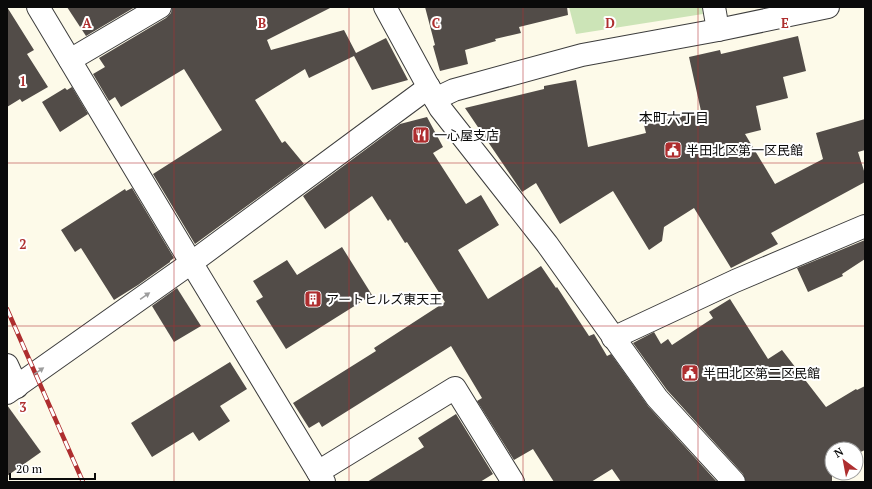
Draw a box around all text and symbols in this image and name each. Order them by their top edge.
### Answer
text: A [82,14,92,32]
text: B [258,14,266,32]
text: C [432,14,440,32]
text: D [605,14,615,32]
text: E [781,14,789,32]
text: 1 [19,72,27,90]
district label: 本町六丁目 [639,108,709,127]
restaurant icon: 一心屋支店 [411,125,431,145]
place label: 一心屋支店 [434,126,499,144]
public building icon: 半田北区第一区民館 [663,140,683,160]
place label: 半田北区第一区民館 [686,141,803,159]
text: 2 [19,235,27,253]
building icon: アートヒルズ東天王 [303,289,323,309]
place label: アートヒルズ東天王 [326,290,442,308]
one-way arrow [140,292,150,300]
public building icon: 半田北区第二区民館 [680,363,700,383]
place label: 半田北区第二区民館 [703,364,820,382]
one-way arrow [33,367,44,375]
text: 3 [19,398,27,416]
north arrow [824,441,864,481]
text: N [831,444,847,461]
scale bar [10,455,95,481]
text: 20 m [16,461,43,476]

